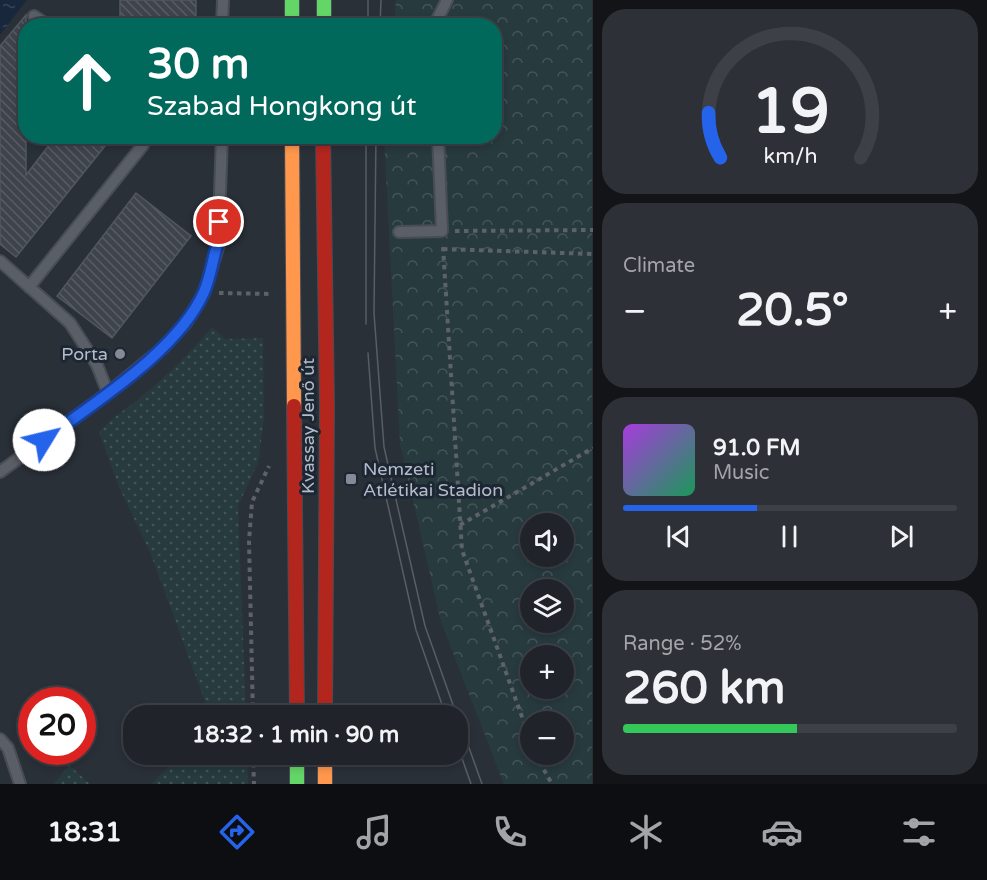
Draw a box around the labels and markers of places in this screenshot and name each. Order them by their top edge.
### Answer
pin [193,196,244,247]
place label: Porta [61,343,108,365]
marker: Porta [113,347,127,361]
place label: Nemzeti Atlétikai Stadion [363,458,503,501]
marker: Nemzeti Atlétikai Stadion [344,472,358,486]

